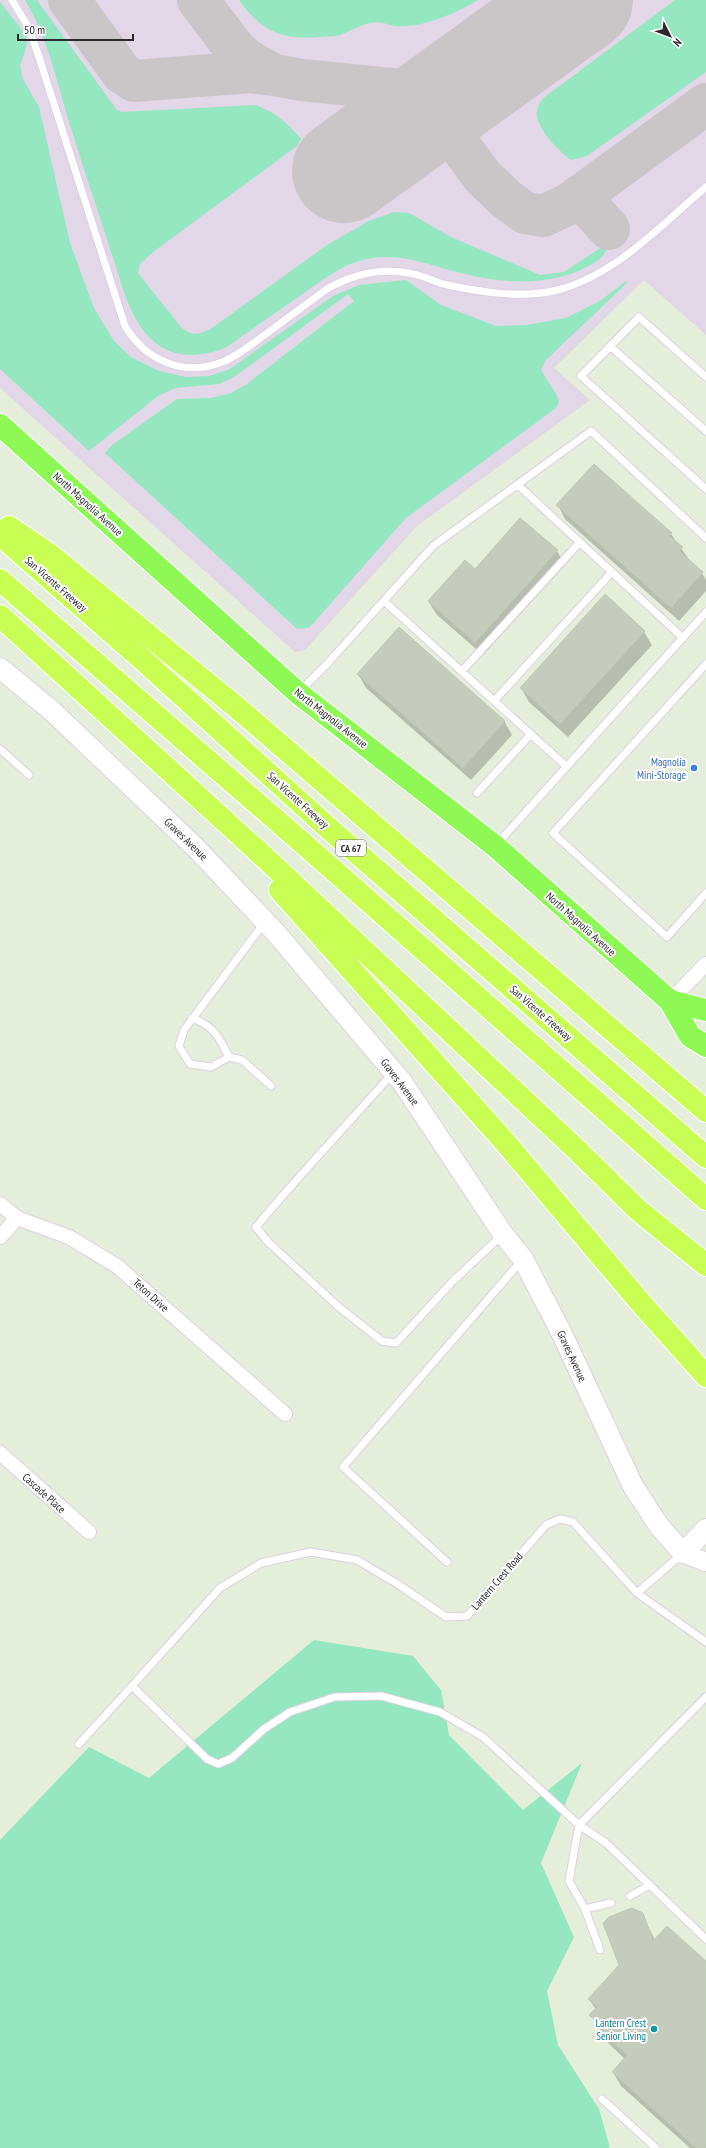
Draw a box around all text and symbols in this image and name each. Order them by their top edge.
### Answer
scale bar [18,16,133,42]
north arrow [650,16,690,56]
text: 50 m [24,22,45,37]
text: N [670,36,685,50]
street label: North Magnolia Avenue [50,469,126,539]
street label: San Vicente Freeway [22,553,91,615]
street label: North Magnolia Avenue [292,685,371,751]
place label: Magnolia Mini-Storage [637,755,686,782]
marker: Magnolia Mini-Storage [689,763,699,773]
street label: San Vicente Freeway [264,769,332,832]
street label: Graves Avenue [161,815,211,864]
road number: CA 67 [336,840,366,856]
street label: North Magnolia Avenue [543,889,619,959]
street label: San Vicente Freeway [507,982,576,1044]
street label: Graves Avenue [378,1056,422,1109]
street label: Teton Drive [130,1275,172,1315]
street label: Graves Avenue [554,1328,590,1384]
street label: Cascade Place [20,1470,69,1516]
street label: Lantern Crest Road [468,1549,526,1613]
place label: Lantern Crest Senior Living [596,2016,646,2043]
marker: Lantern Crest Senior Living [649,2024,659,2034]

